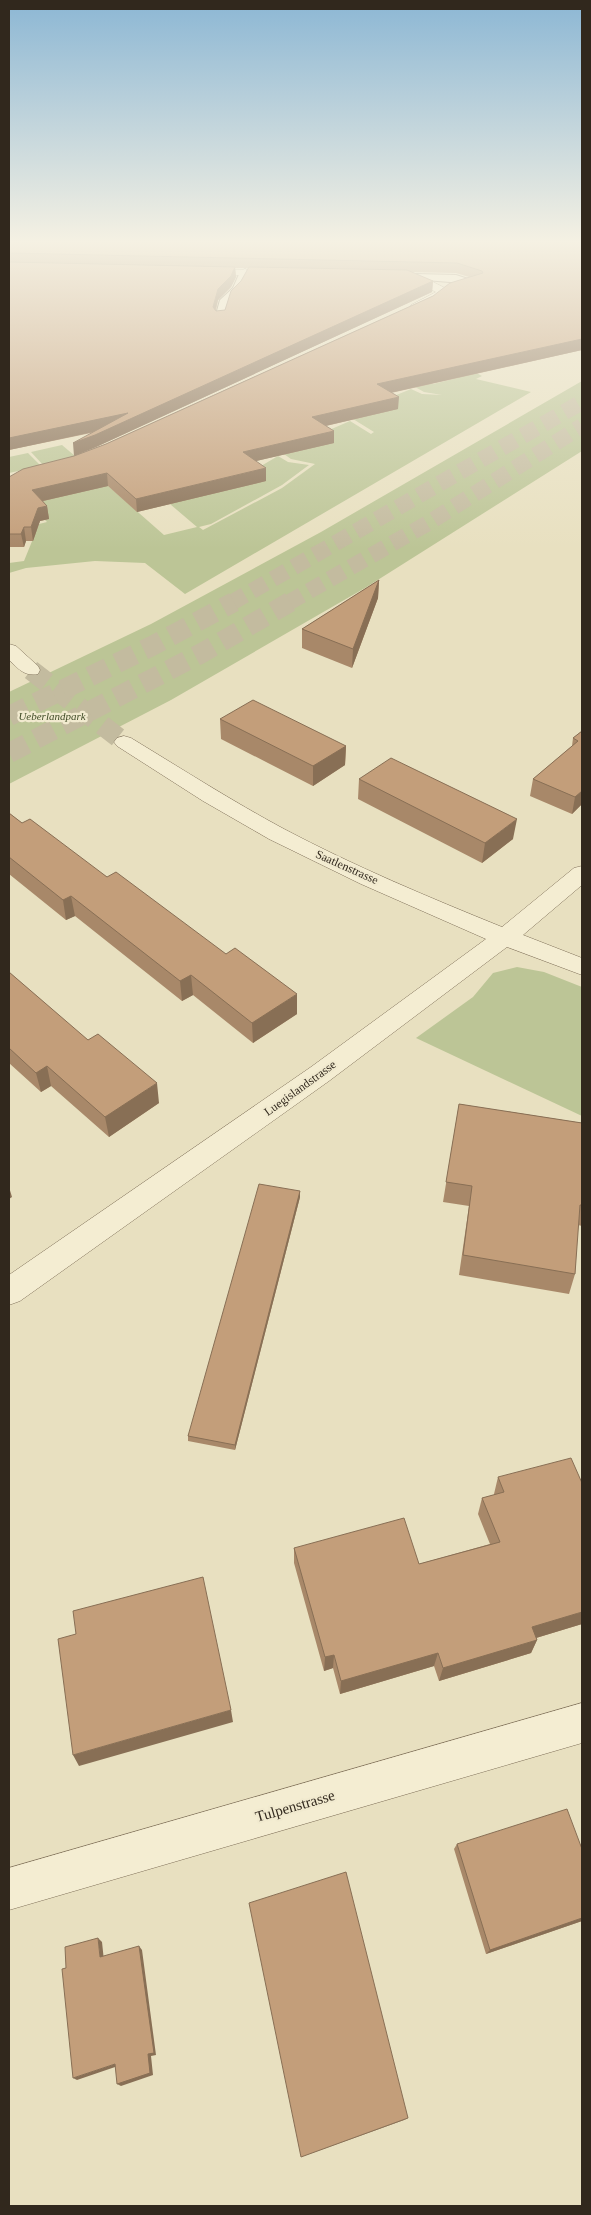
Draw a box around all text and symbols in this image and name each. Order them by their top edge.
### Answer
park label: Ueberlandpark [18,710,87,722]
street label: Saatlenstrasse [313,847,381,887]
street label: Luegislandstrasse [261,1057,339,1119]
street label: Tulpenstrasse [253,1787,337,1825]

